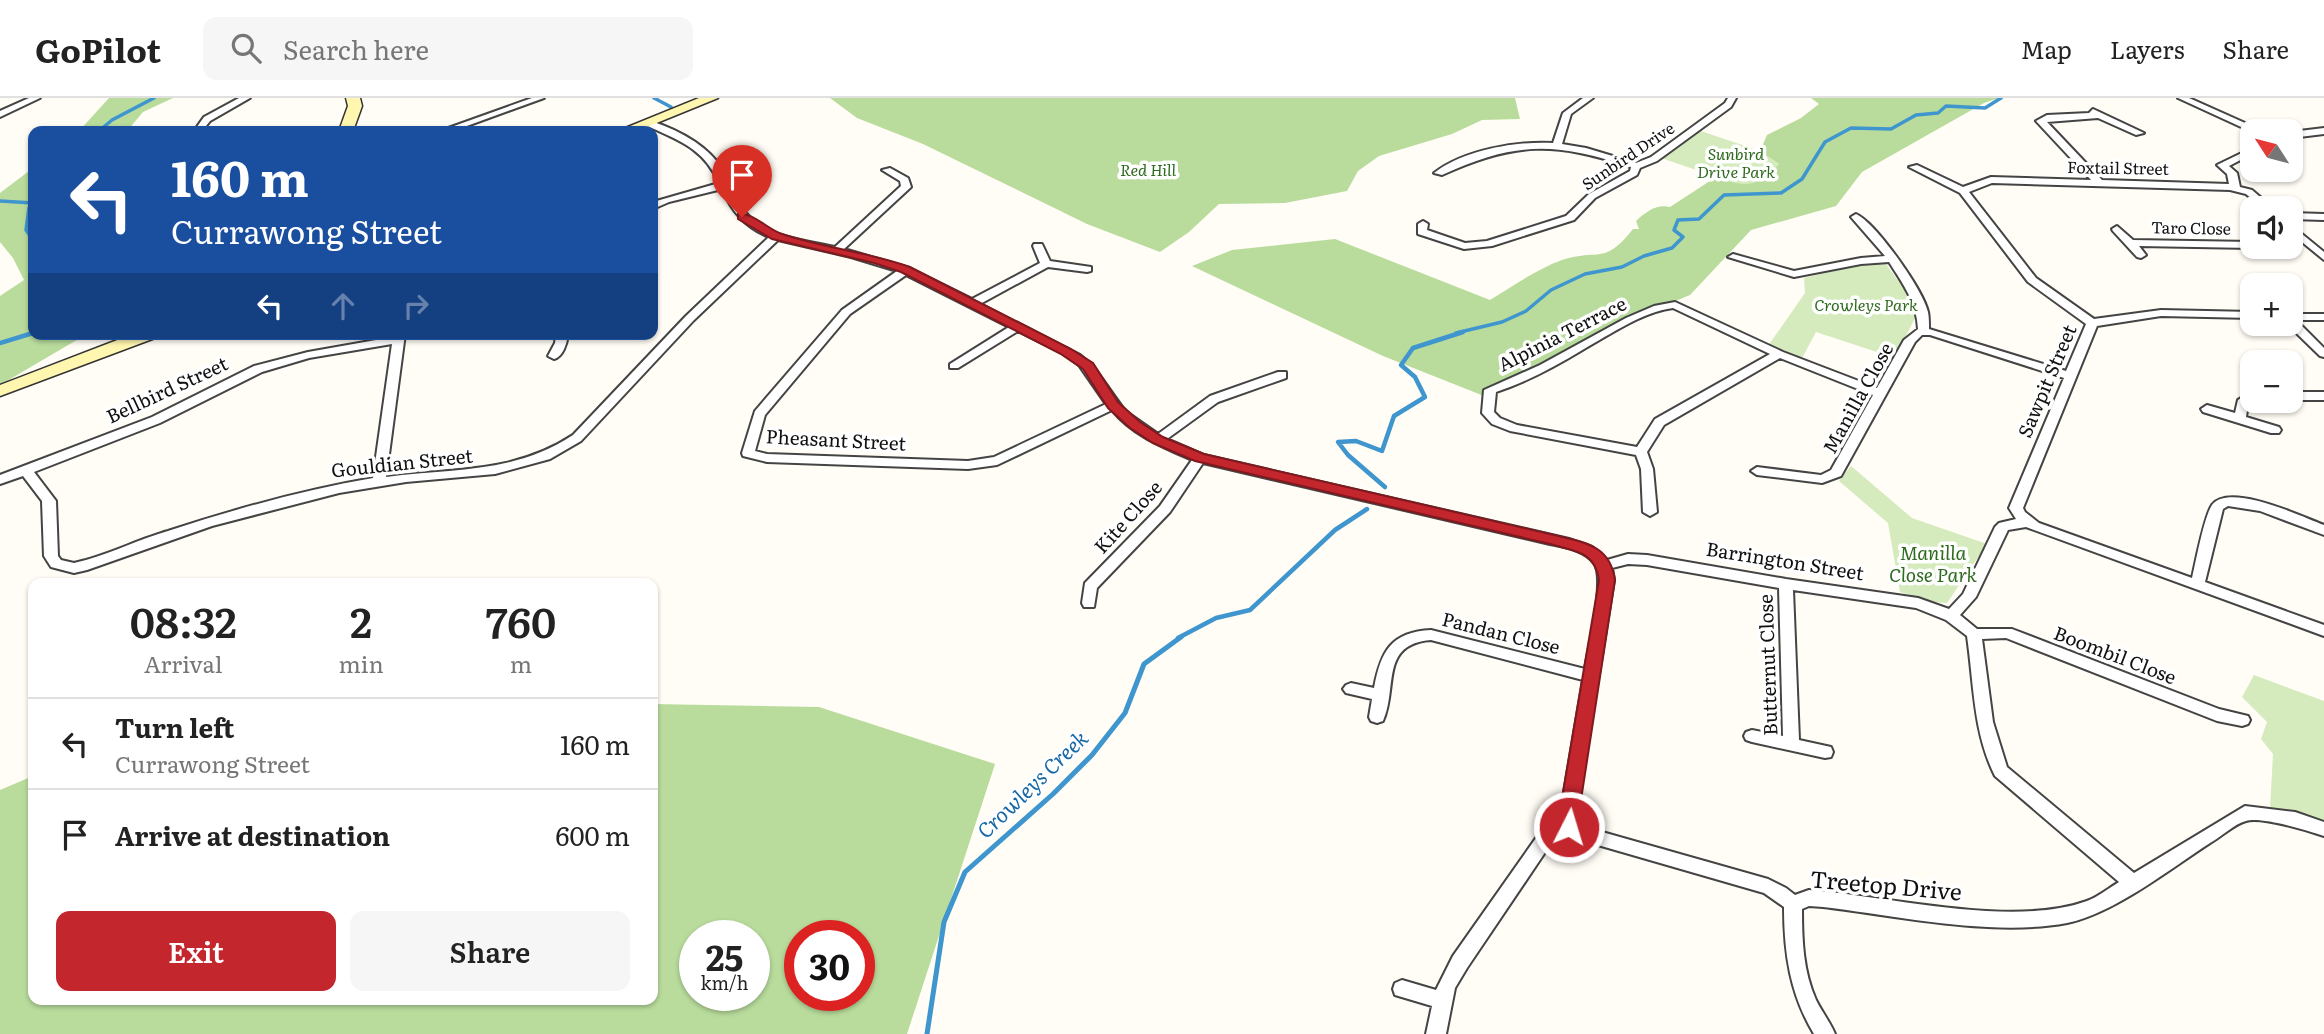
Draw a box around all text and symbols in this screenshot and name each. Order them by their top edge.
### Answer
search box [203,17,693,80]
text: GoPilot [35,24,161,73]
icon: search [227,29,265,67]
text: Search here [283,29,429,68]
text: Map [2021,31,2072,66]
text: Layers [2110,31,2184,66]
text: Share [2222,31,2289,66]
street label: Sunbird Drive [1576,115,1679,195]
north arrow [2240,119,2303,182]
map controls [2240,119,2303,413]
text: 160 m [171,139,309,212]
park label: Sunbird Drive Park [1697,141,1775,183]
pin [712,145,772,217]
icon: left [56,154,147,245]
street label: Foxtail Street [2067,154,2170,180]
icon: arrive [723,156,761,194]
park label: Red Hill [1120,157,1176,181]
button: sound [2240,196,2303,259]
text: Currawong Street [171,206,442,254]
street label: Taro Close [2151,214,2231,240]
button: + [2240,273,2303,336]
icon: left [251,287,289,325]
icon: ahead [324,287,362,325]
icon: right [397,287,435,325]
street label: Alpinia Terrace [1492,289,1631,378]
park label: Crowleys Park [1814,292,1918,316]
street label: Sawpit Street [2010,319,2083,441]
street label: Manilla Close [1815,337,1899,458]
street label: Bellbird Street [101,349,232,430]
button: − [2240,350,2303,413]
street label: Pheasant Street [765,421,907,457]
street label: Gouldian Street [330,441,474,483]
street label: Kite Close [1087,473,1168,559]
street label: Barrington Street [1704,534,1866,586]
park label: Manilla Close Park [1889,538,1977,588]
text: 08:32 [130,589,237,651]
text: 2 [350,589,372,651]
text: 760 [485,589,556,651]
street label: Butternut Close [1751,594,1783,736]
street label: Pandan Close [1439,604,1563,660]
street label: Boombil Close [2050,618,2181,690]
text: Arrival [144,646,223,680]
text: min [339,646,384,680]
text: m [510,646,532,680]
text: Turn left [115,707,234,746]
water label: Crowleys Creek [969,722,1094,844]
text: 160 m [560,724,630,763]
icon: left [56,725,94,763]
text: Currawong Street [115,746,310,780]
position arrow [1532,790,1606,864]
text: Arrive at destination [115,815,390,854]
text: 600 m [556,815,630,854]
icon: arrive [56,816,94,854]
street label: Treetop Drive [1809,860,1964,908]
button: Exit [56,911,336,991]
button: Share [350,911,630,991]
speed limit sign: 30 [784,920,875,1011]
text: 25 [706,930,743,982]
text: km/h [701,969,748,996]

